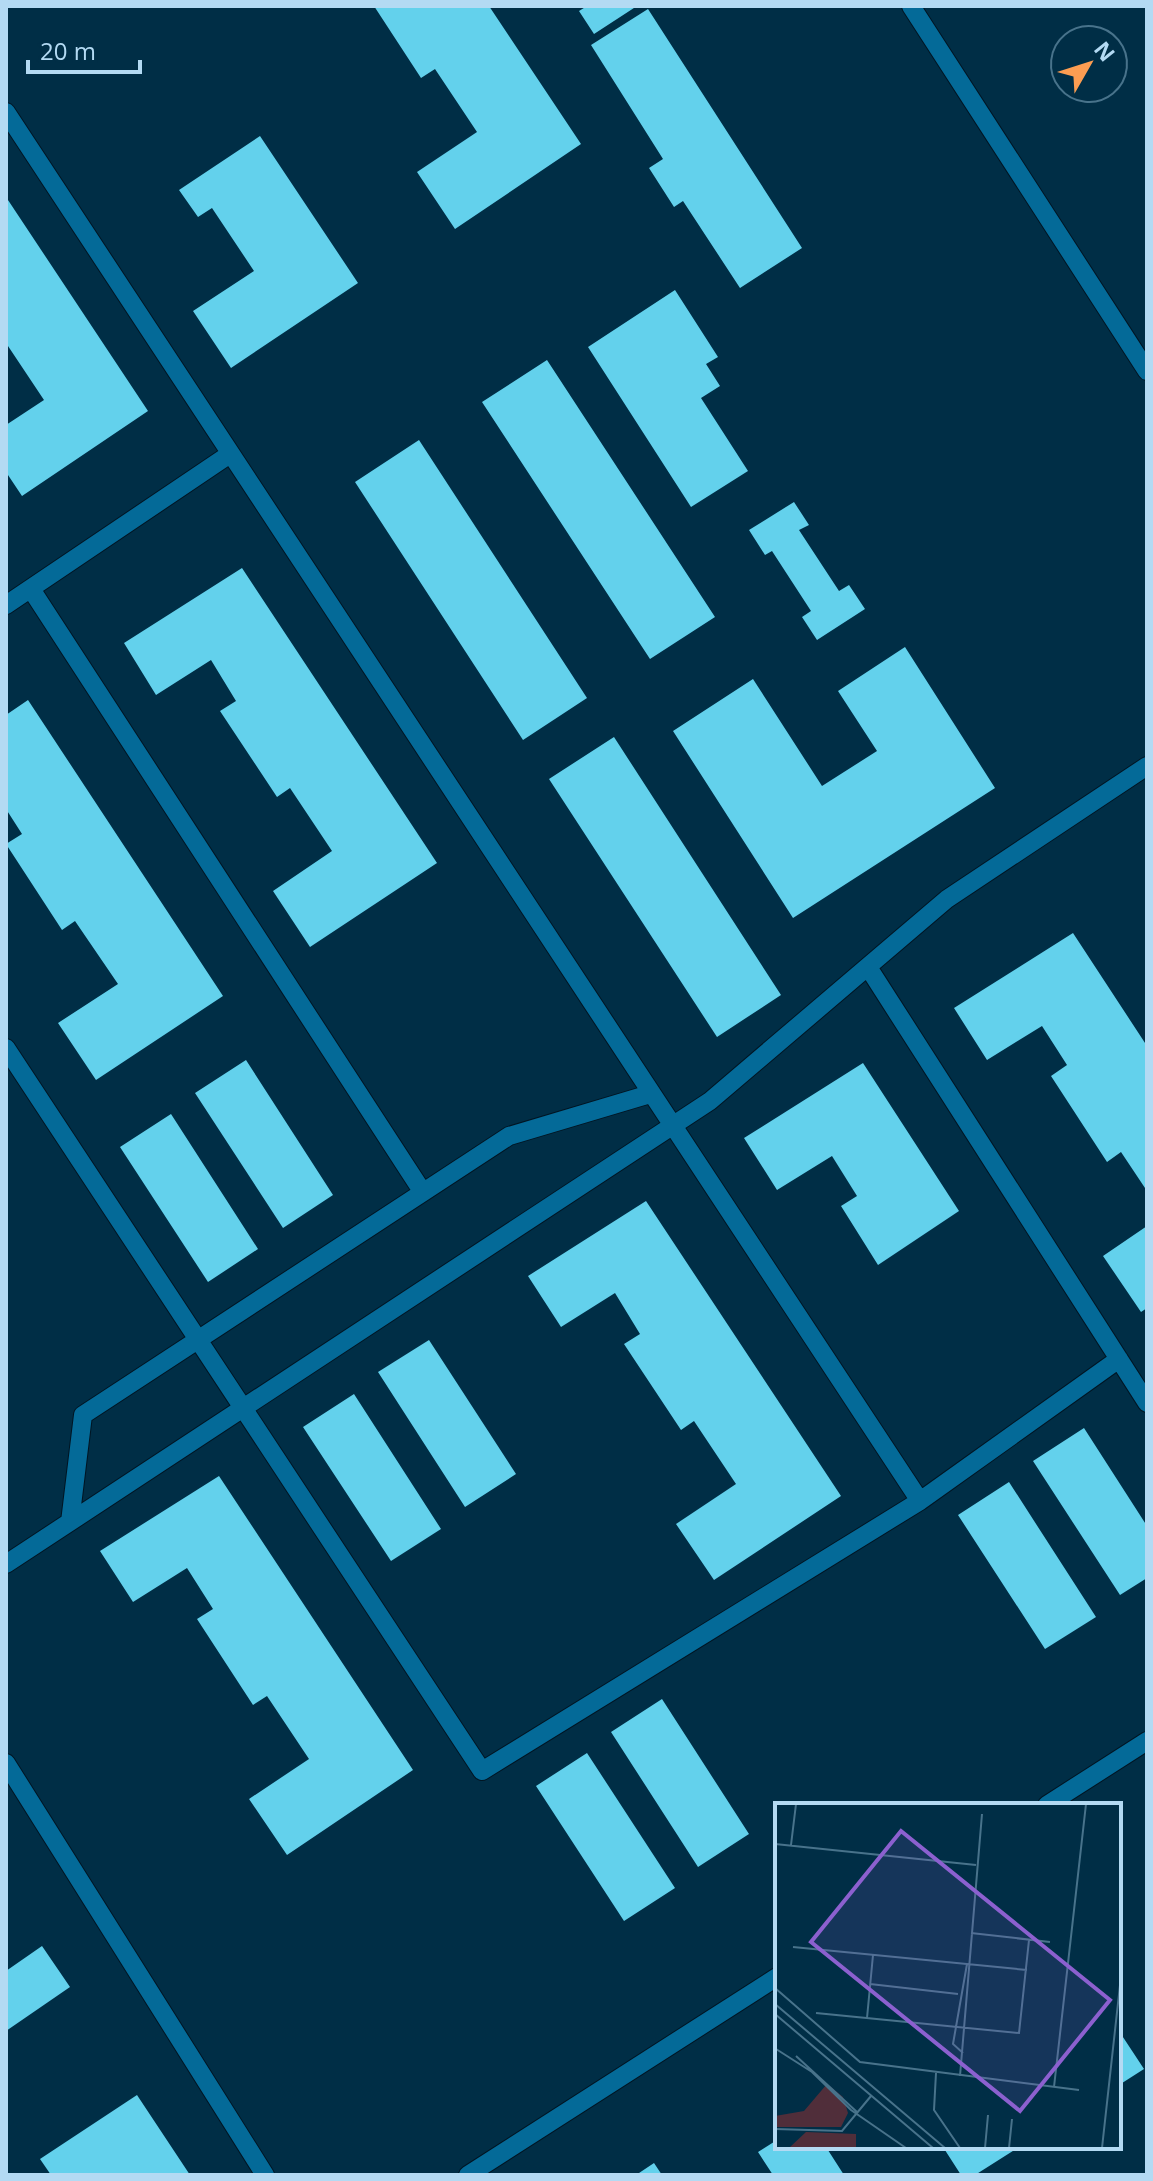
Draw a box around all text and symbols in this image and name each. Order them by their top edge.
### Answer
scale bar [28,24,140,74]
north arrow [1049,24,1129,104]
text: 20 m [40,34,96,67]
text: N [1088,34,1123,67]
inset map [775,1803,1121,2149]

